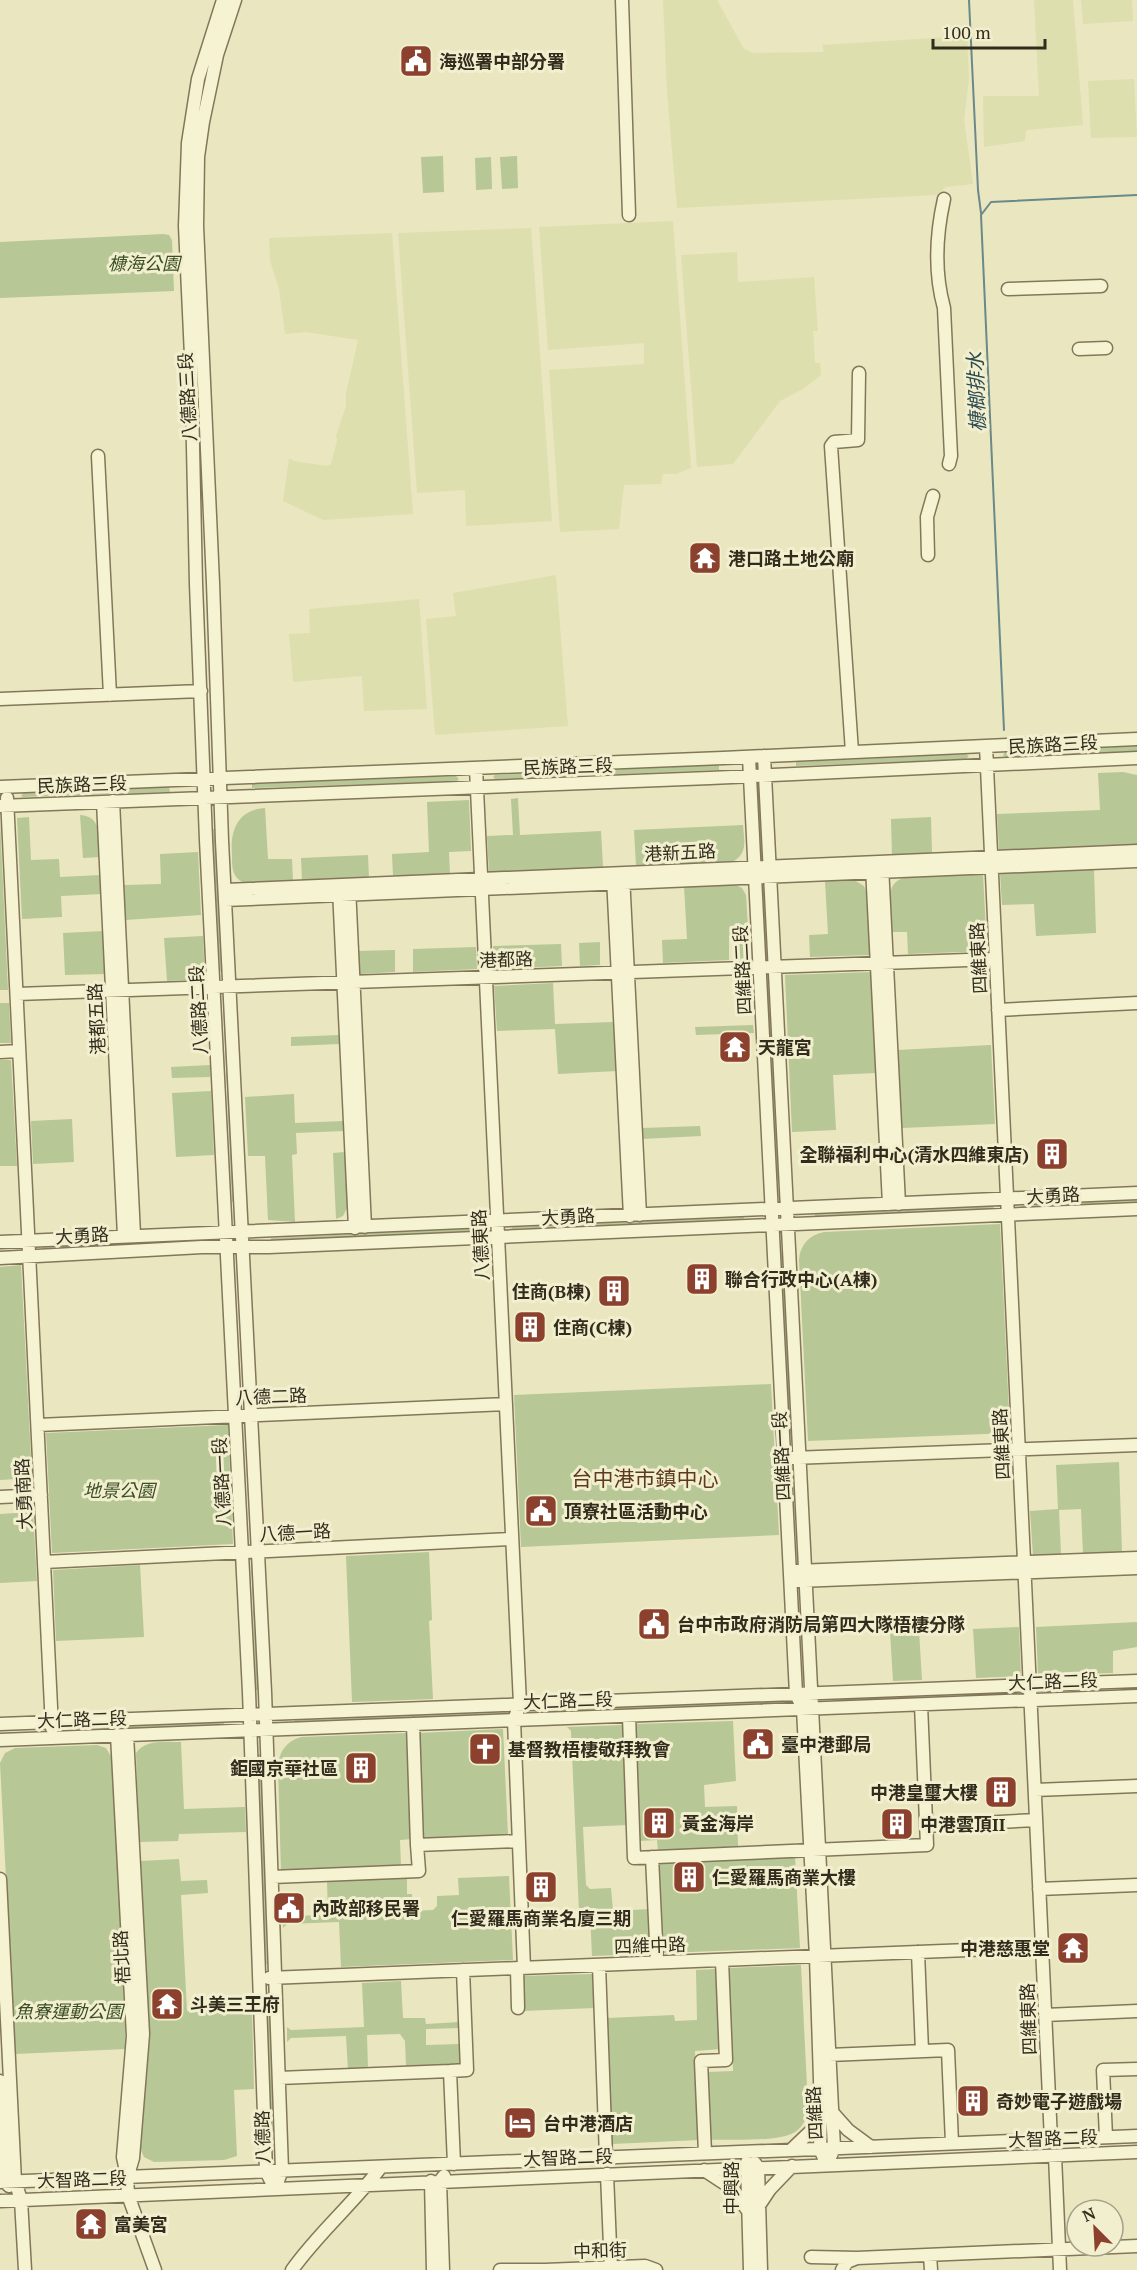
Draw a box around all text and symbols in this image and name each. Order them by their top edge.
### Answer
scale bar [933,12,1046,50]
text: 100 m [942,20,991,44]
public building icon: 海巡署中部分署 [398,43,434,79]
place label: 海巡署中部分署 [439,49,565,73]
park label: 槺海公園 [108,251,183,275]
street label: 八德路三段 [173,351,201,443]
water label: 槺榔排水 [961,351,991,432]
temple icon: 港口路土地公廟 [687,540,723,576]
place label: 港口路土地公廟 [728,546,854,570]
street label: 民族路三段 [1007,730,1099,758]
street label: 民族路三段 [523,752,613,780]
street label: 民族路三段 [37,770,127,798]
street label: 港新五路 [643,838,717,866]
street label: 四維東路 [964,921,992,995]
street label: 四維路二段 [728,924,756,1016]
street label: 港都路 [479,946,533,972]
street label: 八德路二段 [184,964,212,1056]
street label: 港都五路 [82,982,110,1056]
temple icon: 天龍宮 [717,1029,753,1065]
place label: 天龍宮 [758,1035,812,1059]
building icon: 全聯福利中心(清水四維東店) [1034,1136,1070,1172]
place label: 全聯福利中心(清水四維東店) [800,1142,1029,1166]
street label: 大勇路 [1025,1182,1081,1208]
street label: 大勇路 [540,1203,596,1229]
street label: 八德東路 [466,1208,494,1282]
street label: 大勇路 [54,1222,110,1248]
building icon: 聯合行政中心(A棟) [684,1261,720,1297]
place label: 聯合行政中心(A棟) [725,1267,878,1291]
building icon: 住商(B棟) [596,1273,632,1309]
place label: 住商(B棟) [512,1279,591,1303]
building icon: 住商(C棟) [512,1309,548,1345]
place label: 住商(C棟) [553,1315,632,1339]
street label: 八德二路 [235,1383,307,1409]
street label: 四維東路 [987,1407,1015,1481]
street label: 四維路一段 [767,1410,795,1502]
street label: 八德路一段 [207,1436,235,1528]
street label: 大勇南路 [9,1457,37,1531]
district label: 台中港市鎮中心 [572,1464,719,1492]
park label: 地景公園 [83,1478,158,1502]
public building icon: 頂寮社區活動中心 [523,1493,559,1529]
place label: 頂寮社區活動中心 [564,1499,708,1523]
street label: 八德一路 [258,1518,332,1546]
public building icon: 台中市政府消防局第四大隊梧棲分隊 [636,1606,672,1642]
place label: 台中市政府消防局第四大隊梧棲分隊 [677,1612,965,1636]
street label: 大仁路二段 [1008,1667,1098,1695]
street label: 大仁路二段 [523,1686,613,1714]
street label: 大仁路二段 [37,1705,127,1733]
public building icon: 臺中港郵局 [740,1726,776,1762]
church icon: 基督教梧棲敬拜教會 [467,1731,503,1767]
place label: 臺中港郵局 [781,1732,871,1756]
place label: 基督教梧棲敬拜教會 [508,1737,671,1761]
building icon: 鉅國京華社區 [343,1750,379,1786]
place label: 鉅國京華社區 [230,1756,338,1780]
building icon: 中港皇璽大樓 [983,1774,1019,1810]
place label: 中港皇璽大樓 [870,1780,978,1804]
building icon: 黃金海岸 [641,1805,677,1841]
building icon: 中港雲頂II [879,1806,915,1842]
place label: 黃金海岸 [682,1811,754,1835]
place label: 中港雲頂II [920,1812,1006,1836]
building icon: 仁愛羅馬商業大樓 [671,1859,707,1895]
place label: 仁愛羅馬商業大樓 [712,1865,856,1889]
building icon: 仁愛羅馬商業名廈三期 [523,1869,559,1905]
public building icon: 內政部移民署 [271,1890,307,1926]
place label: 內政部移民署 [312,1896,420,1920]
place label: 仁愛羅馬商業名廈三期 [451,1906,631,1930]
street label: 梧北路 [108,1929,134,1985]
temple icon: 中港慈惠堂 [1055,1930,1091,1966]
street label: 四維中路 [614,1932,686,1958]
place label: 中港慈惠堂 [960,1936,1050,1960]
street label: 四維東路 [1015,1983,1041,2055]
temple icon: 斗美三王府 [149,1986,185,2022]
place label: 斗美三王府 [190,1992,280,2016]
park label: 魚寮運動公園 [15,1999,126,2023]
building icon: 奇妙電子遊戲場 [955,2083,991,2119]
street label: 四維路 [801,2085,827,2141]
place label: 奇妙電子遊戲場 [996,2089,1122,2113]
hotel icon: 台中港酒店 [502,2105,538,2141]
street label: 八德路 [250,2110,274,2164]
place label: 台中港酒店 [543,2111,633,2135]
street label: 大智路二段 [1008,2124,1098,2152]
street label: 大智路二段 [523,2143,613,2171]
street label: 中興路 [719,2161,743,2215]
street label: 大智路二段 [37,2165,127,2193]
north arrow [1065,2198,1125,2258]
text: N [1079,2202,1099,2227]
temple icon: 富美宮 [73,2206,109,2242]
place label: 富美宮 [114,2212,168,2236]
street label: 中和街 [573,2237,627,2263]

